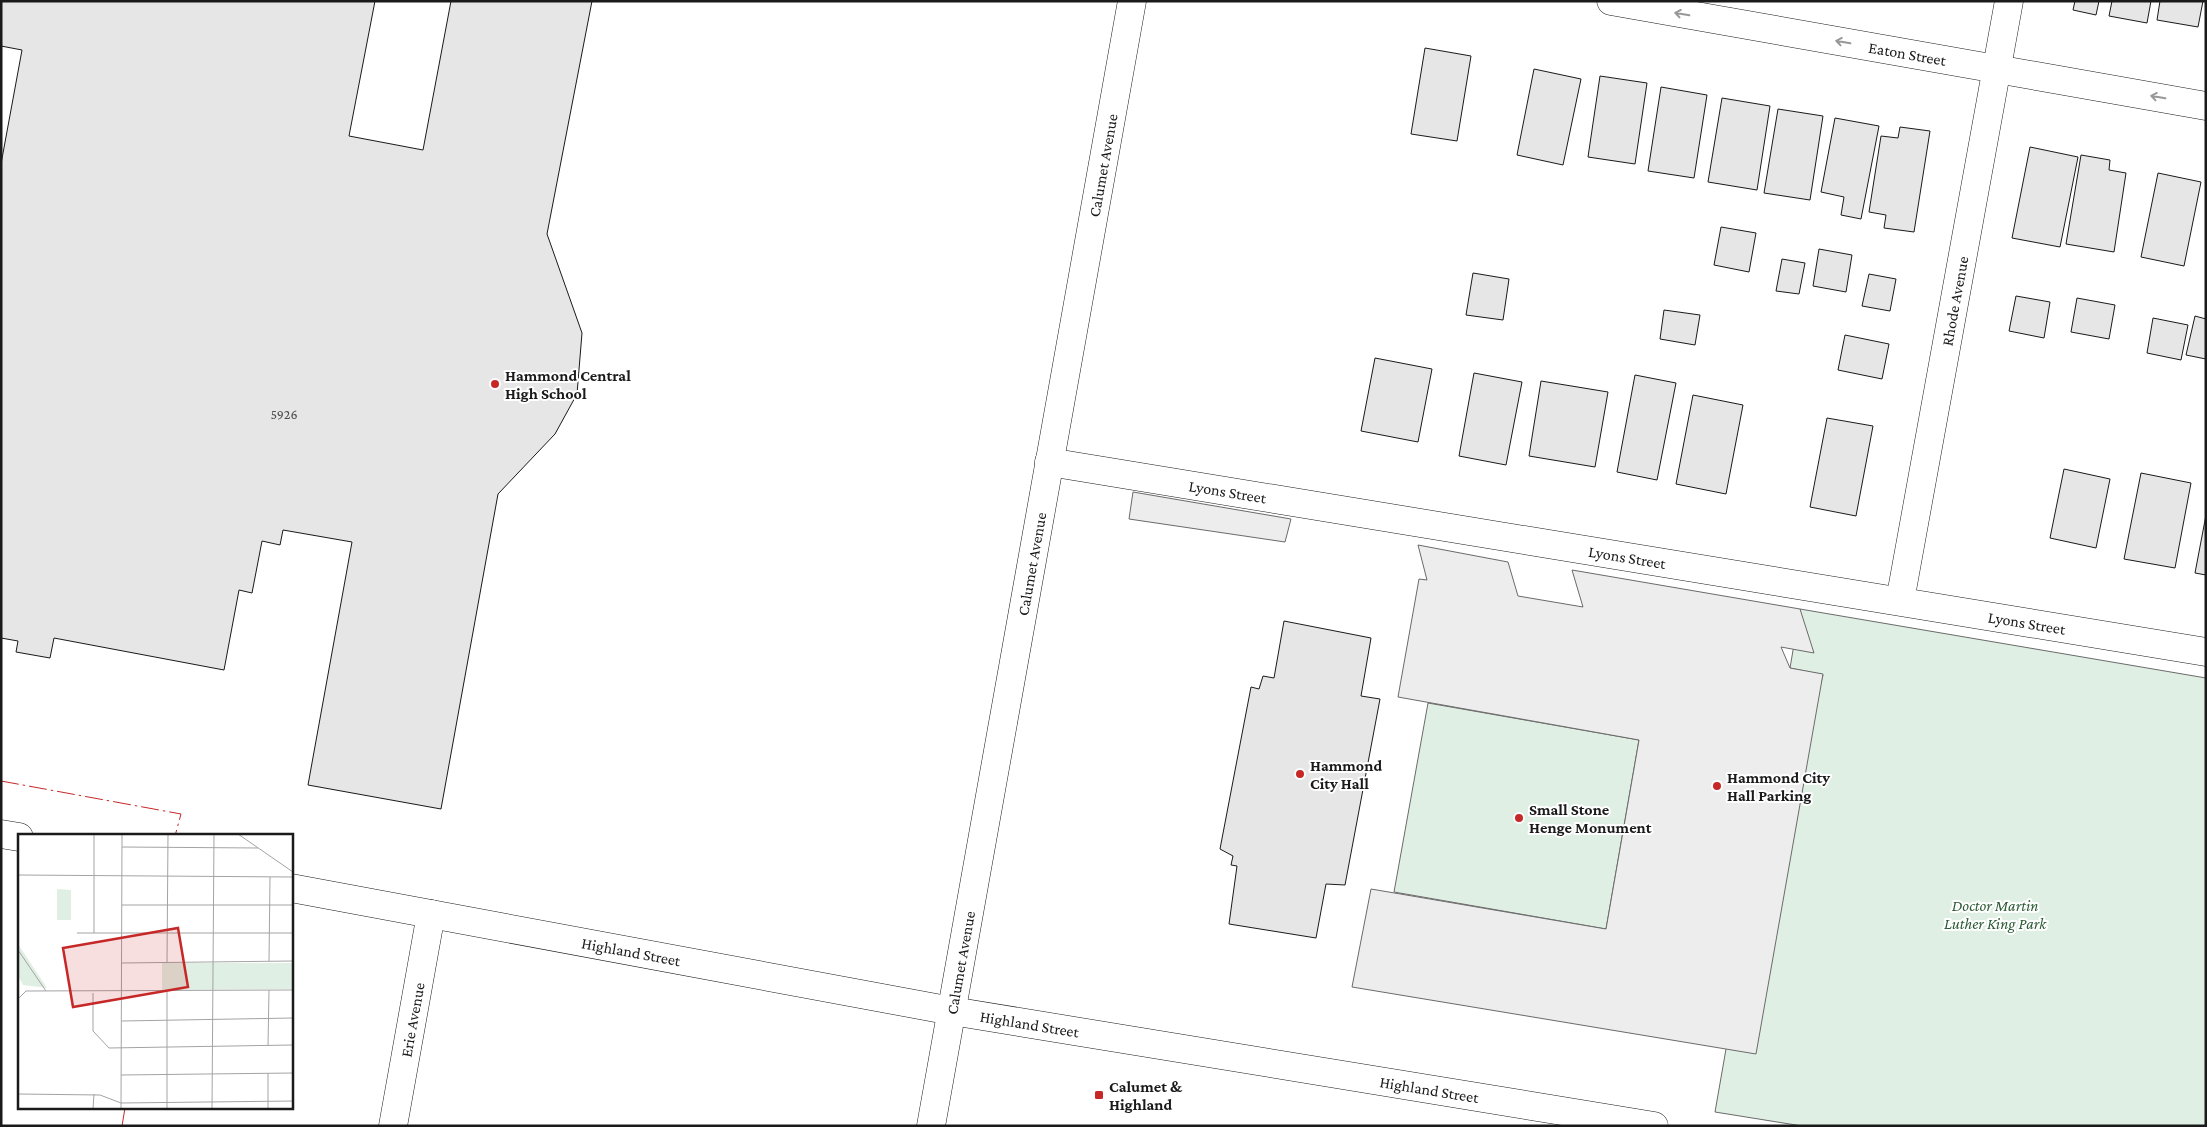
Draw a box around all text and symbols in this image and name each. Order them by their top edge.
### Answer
one-way arrow [1675,8,1691,18]
one-way arrow [1835,36,1851,46]
street label: Eaton Street [1867,38,1948,69]
one-way arrow [2150,92,2166,102]
street label: Calumet Avenue [1085,112,1120,218]
street label: Rhode Avenue [1938,255,1971,347]
place label: Hammond Central High School [505,367,631,402]
marker: Hammond Central High School [489,378,501,390]
house number: 5926 [270,406,298,422]
street label: Lyons Street [1188,477,1268,506]
street label: Calumet Avenue [1014,511,1049,617]
street label: Lyons Street [1587,542,1668,572]
street label: Lyons Street [1987,608,2068,637]
place label: Hammond City Hall [1310,757,1382,792]
marker: Hammond City Hall [1294,768,1306,780]
place label: Hammond City Hall Parking [1727,769,1830,804]
marker: Hammond City Hall Parking [1711,780,1723,792]
place label: Small Stone Henge Monument [1529,801,1652,836]
marker: Small Stone Henge Monument [1513,812,1525,824]
inset map [18,834,292,1110]
park label: Doctor Martin Luther King Park [1944,897,2047,933]
street label: Calumet Avenue [943,910,978,1016]
street label: Highland Street [580,934,683,969]
street label: Erie Avenue [397,981,427,1058]
street label: Highland Street [979,1007,1081,1040]
street label: Highland Street [1379,1073,1481,1106]
place label: Calumet & Highland [1109,1078,1183,1113]
marker: Calumet & Highland [1093,1089,1105,1101]

